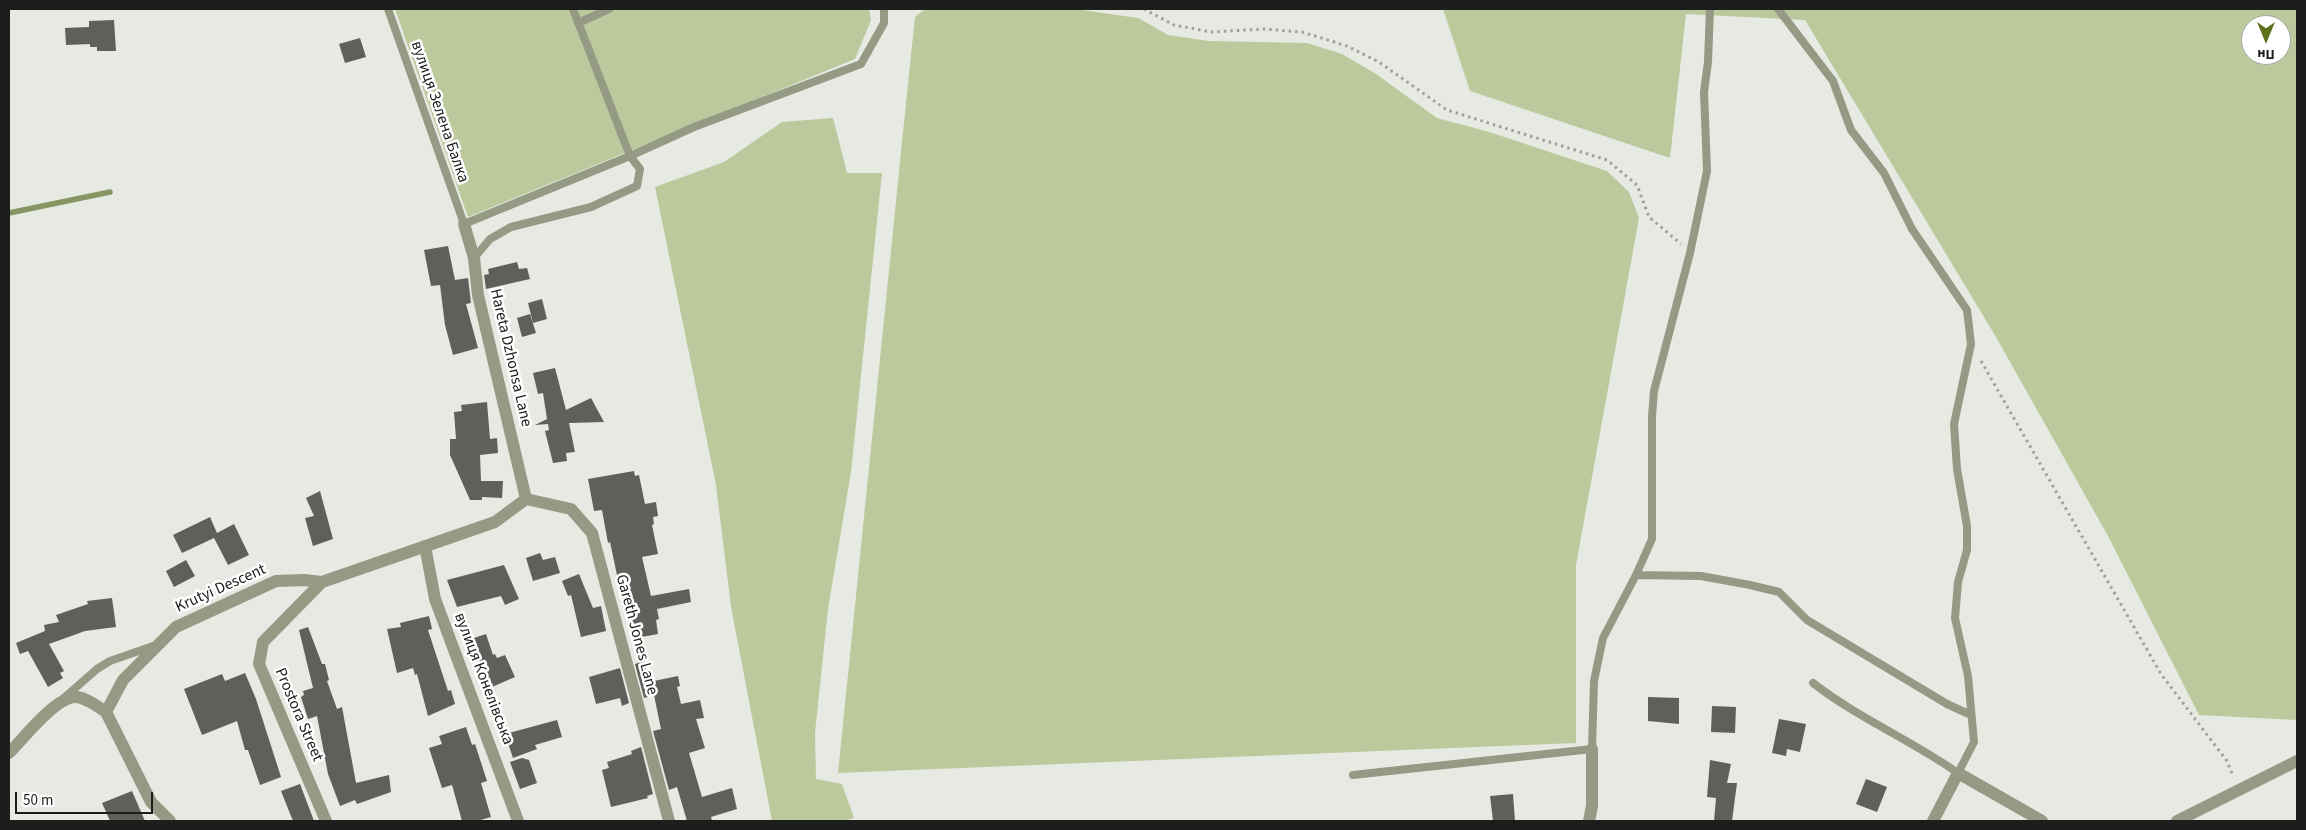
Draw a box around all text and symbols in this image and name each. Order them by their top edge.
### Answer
north arrow [2241,15,2291,65]
street label: вулиця Зелена Балка [406,39,472,185]
text: Пн [2257,44,2275,64]
street label: Hareta Dzhonsa Lane [485,287,535,429]
street label: Krutyi Descent [173,560,269,618]
street label: Gareth Jones Lane [611,573,661,697]
street label: вулиця Конелівська [449,610,517,748]
street label: Prostora Street [270,665,326,765]
scale bar [18,782,155,814]
text: 50 m [23,790,53,811]

